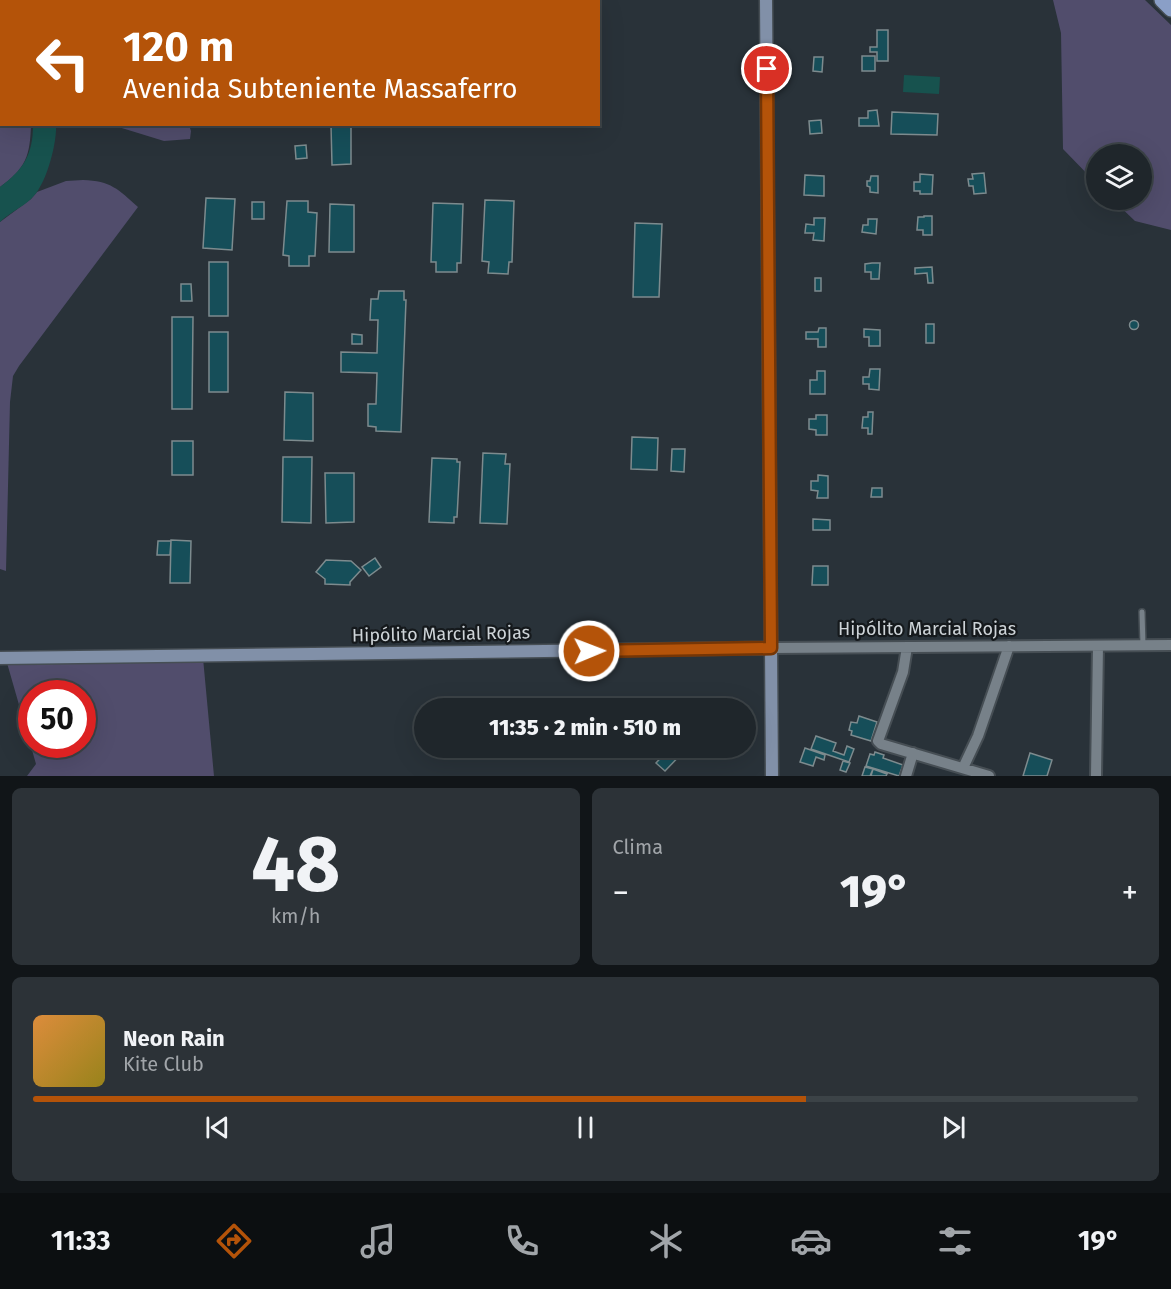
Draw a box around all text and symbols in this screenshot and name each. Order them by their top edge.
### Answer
text: 120 m [123,22,234,72]
icon: left [24,24,102,102]
pin [741,43,792,94]
icon: arrive [750,52,783,85]
text: Avenida Subteniente Massaferro [123,73,518,105]
map controls [1086,144,1152,210]
button: layers [1086,144,1152,210]
street label: Hipólito Marcial Rojas [838,618,1016,640]
position arrow [557,619,621,683]
street label: Hipólito Marcial Rojas [352,621,530,647]
speed limit sign: 50 [18,680,96,758]
text: 11:35 · 2 min · 510 m [489,714,681,741]
text: 48 [251,818,340,912]
text: Clima [613,835,663,859]
text: 19° [840,865,910,919]
text: − [613,873,629,913]
text: + [1122,873,1138,913]
text: km/h [271,904,321,928]
text: Neon Rain [123,1025,225,1052]
text: Kite Club [123,1052,204,1076]
icon: previous [201,1111,234,1144]
icon: pause [569,1111,602,1144]
icon: next [937,1111,970,1144]
icon: directions [213,1220,255,1262]
icon: music [357,1220,399,1262]
icon: phone [501,1220,543,1262]
icon: climate [645,1220,687,1262]
icon: car [790,1220,832,1262]
icon: filters [934,1220,976,1262]
text: 11:33 [51,1225,111,1257]
text: 19° [1078,1225,1120,1257]

